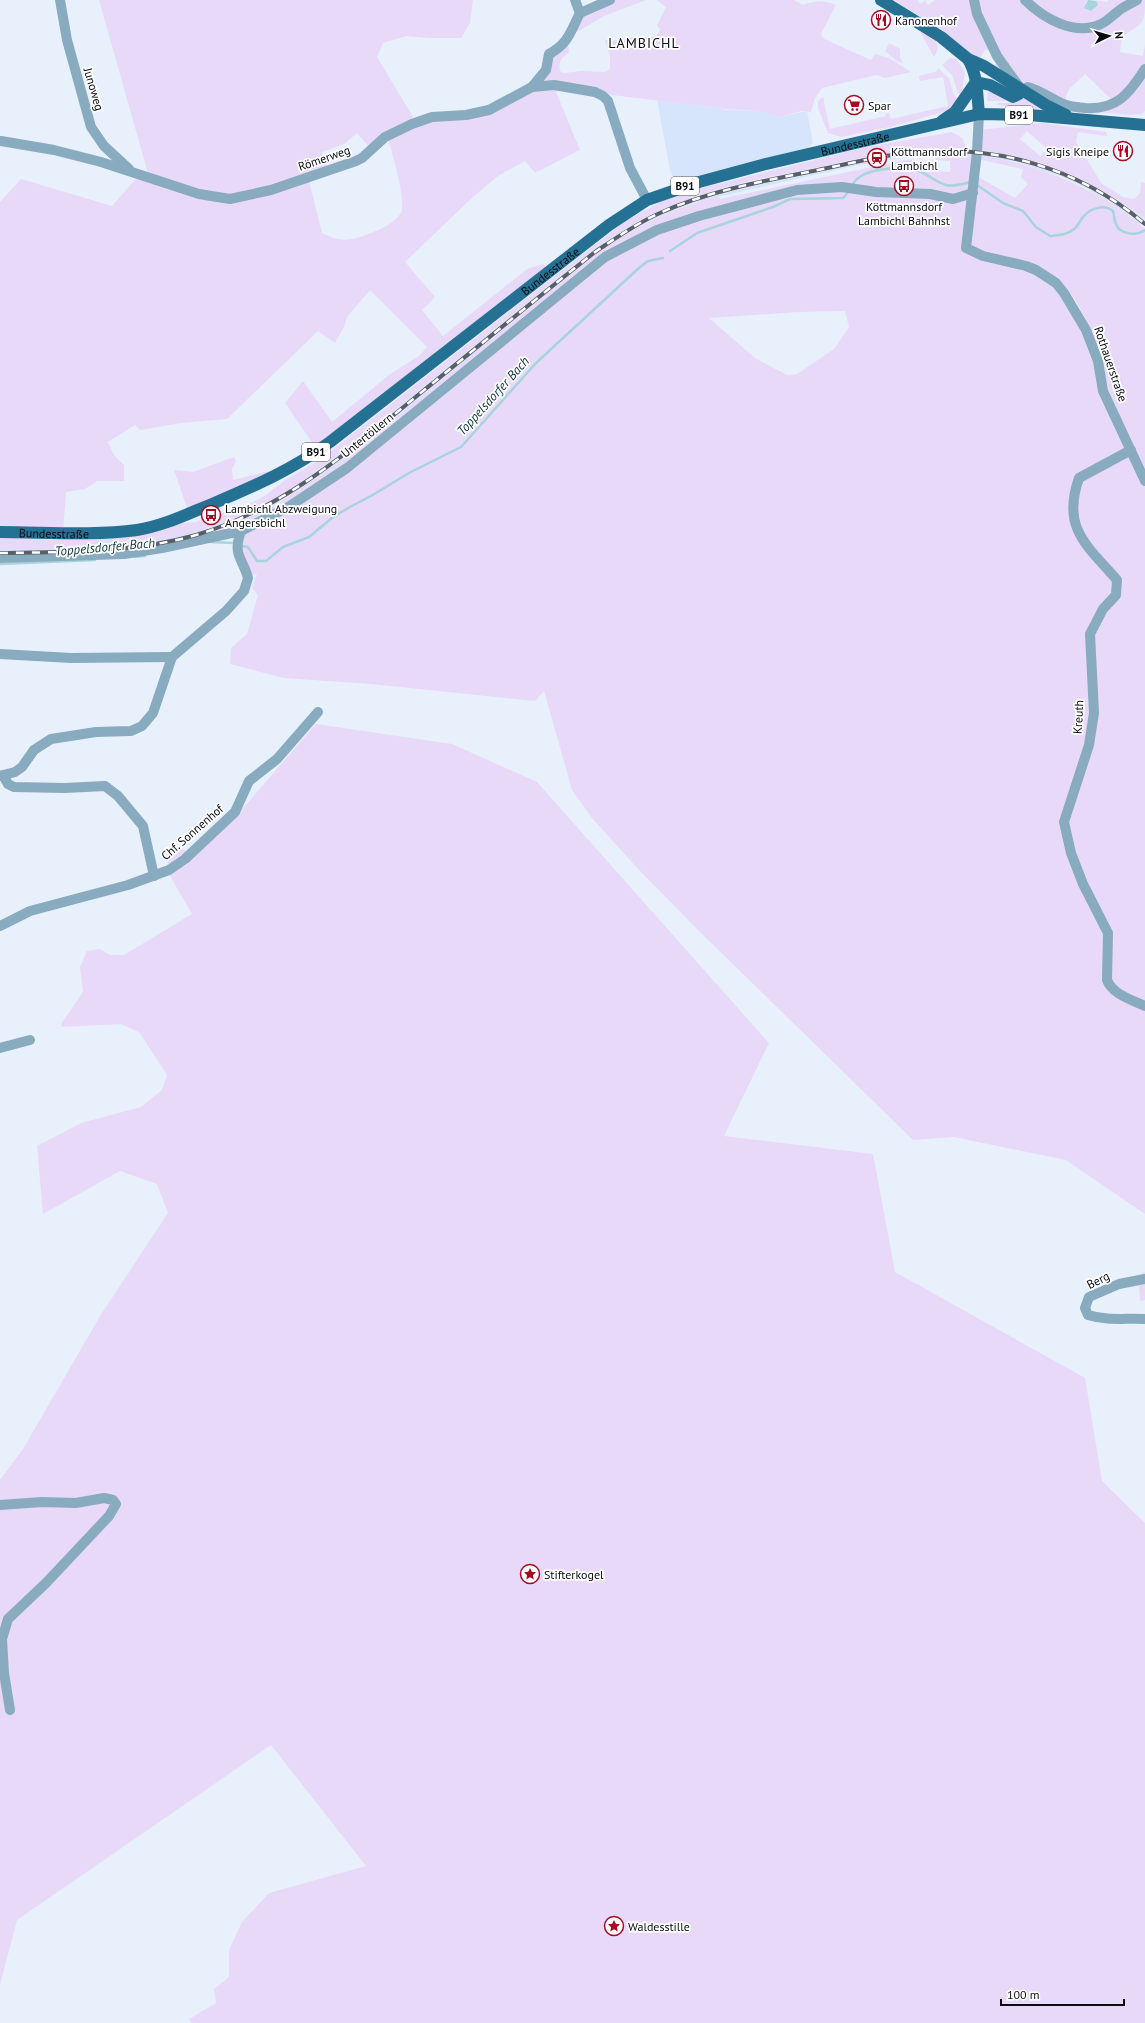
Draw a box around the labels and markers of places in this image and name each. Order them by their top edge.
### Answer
restaurant icon: Kanonenhof [870,9,892,31]
place label: Kanonenhof [895,13,958,28]
supermarket icon: Spar [843,94,865,116]
place label: Spar [868,98,891,113]
restaurant icon: Sigis Kneipe [1112,140,1134,162]
place label: Köttmannsdorf Lambichl [891,144,968,173]
place label: Sigis Kneipe [1046,144,1109,159]
station icon: Köttmannsdorf Lambichl [866,147,888,169]
bus stop icon: Köttmannsdorf Lambichl Bahnhst [893,175,915,197]
place label: Köttmannsdorf Lambichl Bahnhst [858,199,950,228]
place label: Lambichl Abzweigung Angersbichl [225,501,337,530]
bus stop icon: Lambichl Abzweigung Angersbichl [200,504,222,526]
place icon: Stifterkogel [519,1563,541,1585]
place label: Stifterkogel [544,1567,604,1582]
place icon: Waldesstille [603,1915,625,1937]
place label: Waldesstille [628,1919,690,1934]

